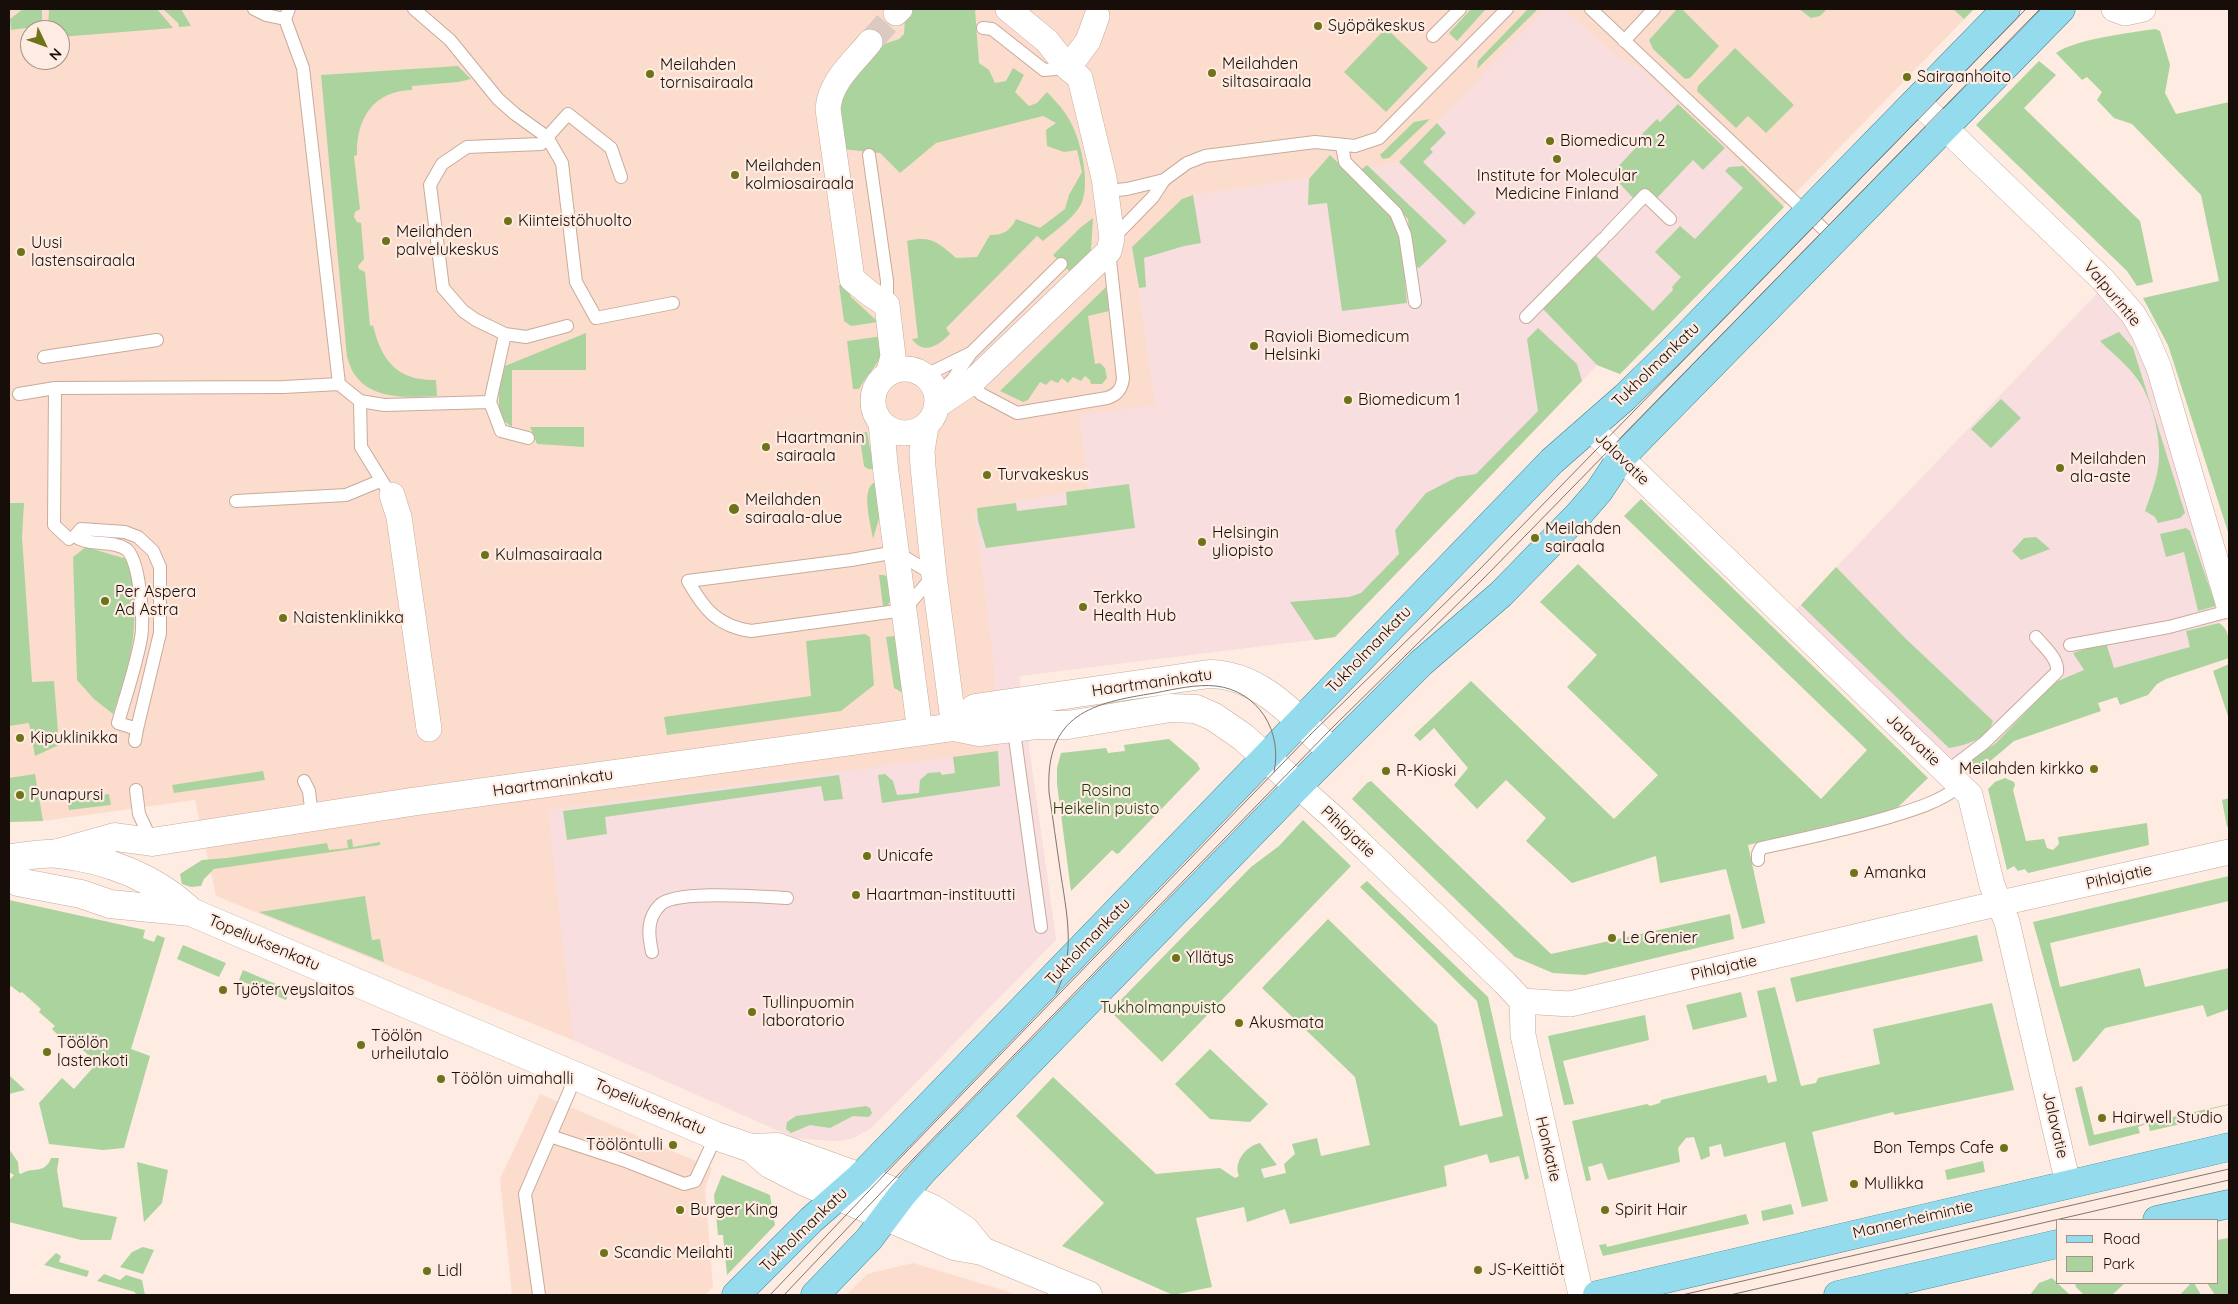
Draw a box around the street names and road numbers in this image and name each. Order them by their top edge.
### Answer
street label: Valpurintie [2079,257,2145,331]
street label: Tukholmankatu [1608,318,1704,412]
street label: Jalavatie [1591,428,1653,490]
street label: Tukholmankatu [1322,602,1416,698]
street label: Haartmaninkatu [1090,665,1214,701]
street label: Jalavatie [1882,709,1944,771]
street label: Haartmaninkatu [491,765,615,801]
street label: Pihlajatie [1317,802,1379,862]
street label: Pihlajatie [2084,860,2154,894]
street label: Tukholmankatu [1041,894,1135,990]
street label: Topeliuksenkatu [205,911,323,975]
street label: Pihlajatie [1689,951,1759,985]
street label: Topeliuksenkatu [591,1075,709,1139]
street label: Jalavatie [2038,1090,2072,1160]
street label: Honkatie [1531,1114,1565,1184]
street label: Tukholmankatu [756,1183,852,1277]
street label: Mannerheimintie [1851,1197,1975,1243]

